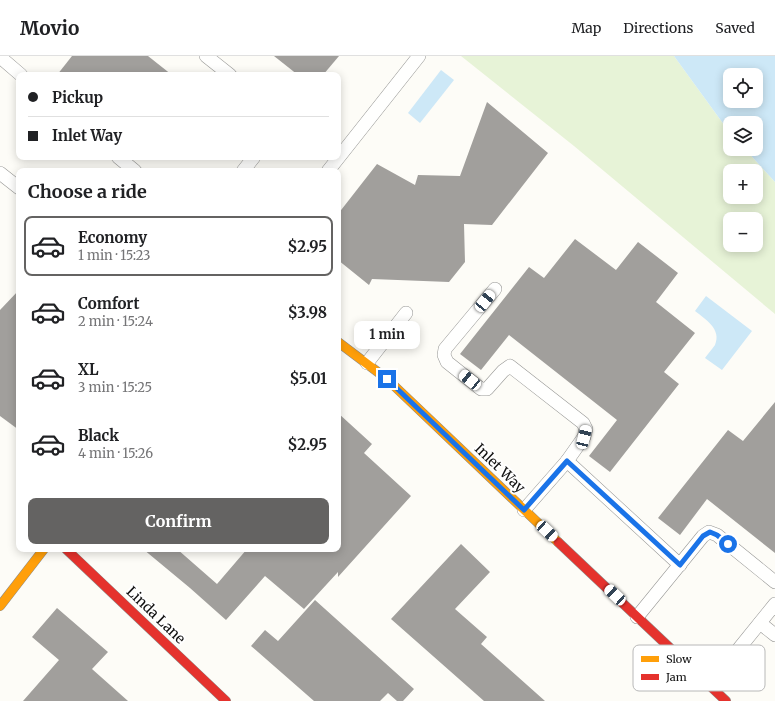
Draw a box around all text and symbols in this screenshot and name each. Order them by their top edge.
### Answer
text: Movio [20,16,79,40]
text: Map [571,19,601,37]
text: Directions [623,19,693,37]
text: Saved [715,19,755,37]
map controls [723,68,763,252]
button: locate [723,68,763,108]
text: Pickup [52,88,103,107]
button: layers [723,116,763,156]
text: Inlet Way [52,126,122,145]
button: + [723,164,763,204]
text: Choose a ride [28,180,147,203]
button: − [723,212,763,252]
icon: car [30,228,66,264]
text: Economy [78,228,147,247]
text: $2.95 [288,237,327,256]
text: 1 min · 15:23 [78,247,150,264]
car [473,288,497,314]
icon: car [30,294,66,330]
text: Comfort [78,294,139,313]
text: $3.98 [288,303,327,322]
text: 2 min · 15:24 [78,313,153,330]
callout: 1 min [354,321,420,349]
text: 1 min [369,326,405,343]
icon: car [30,360,66,396]
text: XL [78,360,99,379]
car [457,368,483,392]
text: $5.01 [290,369,327,388]
route end [378,370,396,388]
text: 3 min · 15:25 [78,379,152,396]
car [575,424,593,450]
icon: car [30,426,66,462]
text: Black [78,426,119,445]
text: $2.95 [288,435,327,454]
street label: Inlet Way [471,439,530,497]
text: 4 min · 15:26 [78,445,153,462]
button: Confirm [28,498,329,544]
car [534,518,560,544]
route start [719,535,737,553]
street label: Linda Lane [123,582,189,648]
car [602,582,628,608]
legend [633,645,765,691]
text: Slow [666,652,692,666]
text: Jam [665,670,687,684]

